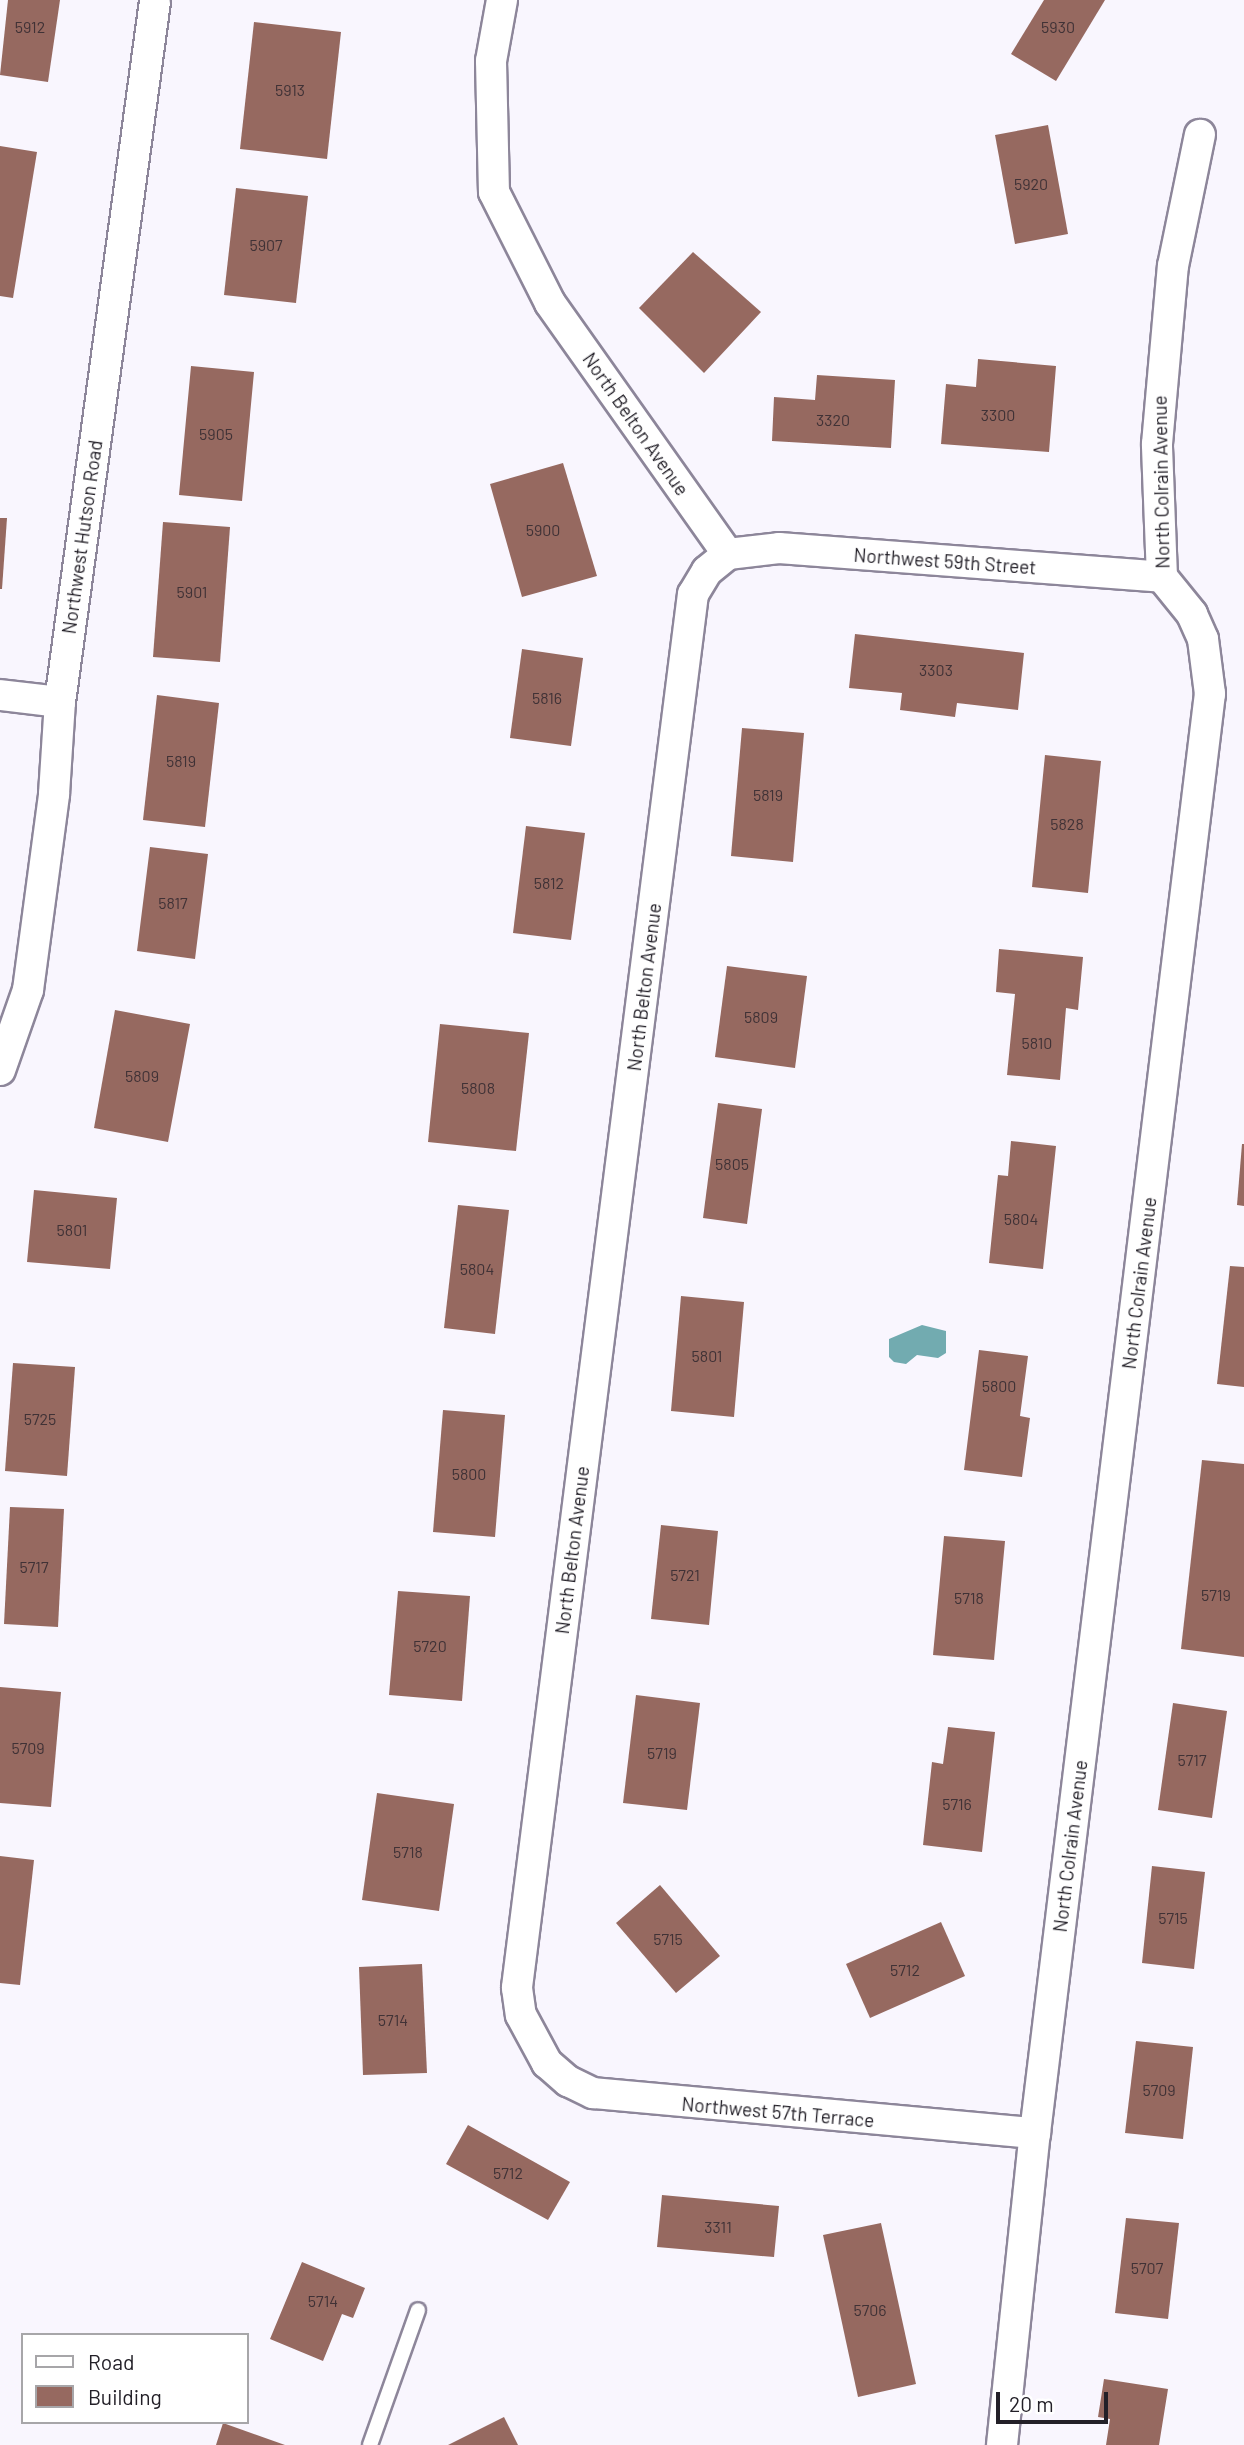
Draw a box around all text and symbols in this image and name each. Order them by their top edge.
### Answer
house number: 5912 [15,17,45,37]
house number: 5930 [1041,17,1075,37]
house number: 5913 [275,80,305,100]
house number: 5920 [1014,174,1048,194]
house number: 5907 [249,235,283,255]
street label: North Belton Avenue [578,348,694,500]
street label: North Colrain Avenue [1148,395,1174,569]
house number: 3300 [981,405,1015,425]
house number: 3320 [816,410,850,430]
house number: 5905 [199,424,233,444]
street label: Northwest Hutson Road [57,439,107,635]
house number: 5900 [526,520,560,540]
street label: Northwest 59th Street [853,543,1037,579]
house number: 5901 [177,582,207,602]
house number: 3303 [919,660,953,680]
house number: 5816 [532,688,562,708]
house number: 5819 [166,751,196,771]
house number: 5819 [753,785,783,805]
house number: 5828 [1050,814,1084,834]
house number: 5812 [534,873,564,893]
house number: 5817 [158,893,188,913]
street label: North Belton Avenue [622,902,666,1072]
house number: 5809 [744,1007,778,1027]
house number: 5810 [1022,1033,1052,1053]
house number: 5809 [125,1066,159,1086]
house number: 5808 [461,1078,495,1098]
house number: 5805 [715,1154,749,1174]
street label: North Colrain Avenue [1117,1196,1161,1370]
house number: 5804 [1004,1209,1038,1229]
house number: 5801 [57,1220,87,1240]
house number: 5804 [460,1259,494,1279]
house number: 5801 [692,1346,722,1366]
house number: 5800 [982,1376,1016,1396]
house number: 5725 [24,1409,56,1429]
house number: 5800 [452,1464,486,1484]
street label: North Belton Avenue [550,1465,594,1635]
house number: 5717 [19,1557,49,1577]
house number: 5721 [670,1565,700,1585]
house number: 5719 [1201,1585,1231,1605]
house number: 5718 [954,1588,984,1608]
house number: 5720 [413,1636,447,1656]
house number: 5709 [11,1738,45,1758]
house number: 5719 [647,1743,677,1763]
house number: 5717 [1177,1750,1207,1770]
street label: North Colrain Avenue [1048,1759,1092,1933]
house number: 5716 [942,1794,972,1814]
house number: 5718 [393,1842,423,1862]
house number: 5715 [1158,1908,1188,1928]
house number: 5715 [653,1929,683,1949]
house number: 5712 [890,1960,920,1980]
house number: 5714 [378,2010,408,2030]
house number: 5709 [1142,2080,1176,2100]
street label: Northwest 57th Terrace [681,2092,875,2132]
house number: 5712 [493,2163,523,2183]
house number: 3311 [704,2217,732,2237]
house number: 5707 [1131,2258,1163,2278]
house number: 5714 [308,2291,338,2311]
house number: 5706 [853,2300,887,2320]
legend [21,2333,248,2424]
text: Road [88,2349,134,2374]
scale bar [999,2378,1111,2422]
text: Building [88,2384,162,2409]
text: 20 m [1009,2391,1054,2416]

